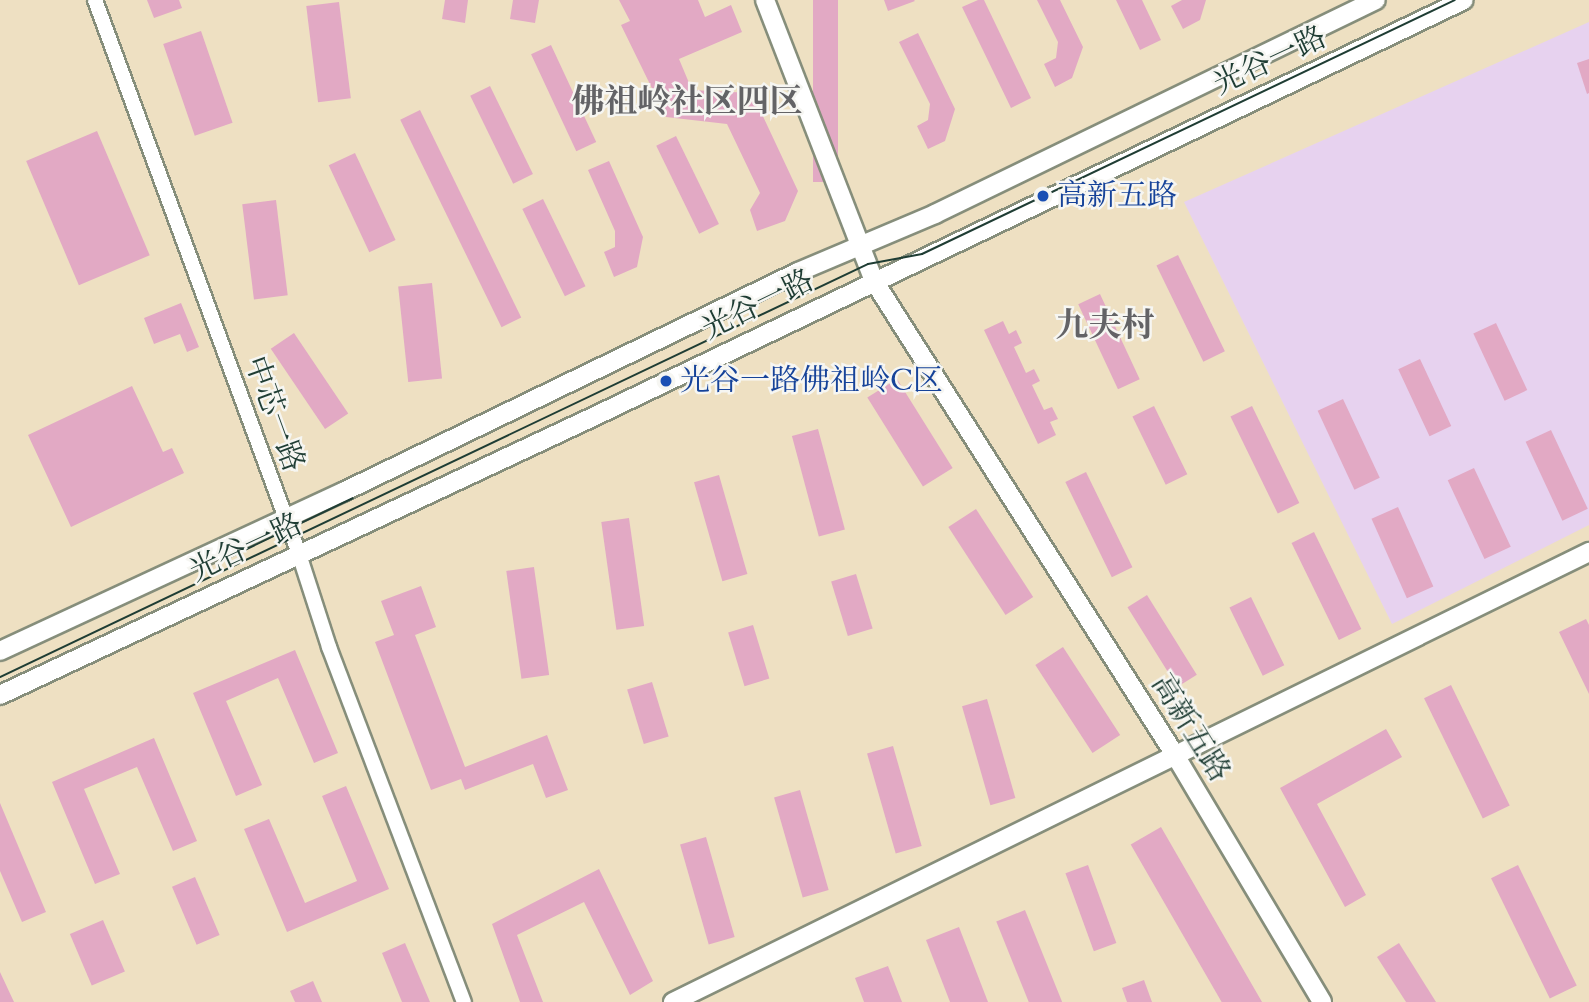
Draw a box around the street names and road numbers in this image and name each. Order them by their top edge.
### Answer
street label: 光谷一路 [1208,19,1332,103]
street label: 光谷一路 [696,263,820,347]
street label: 中芯一路 [237,351,311,477]
street label: 光谷一路 [184,506,308,590]
street label: 高新五路 [1143,668,1237,788]

